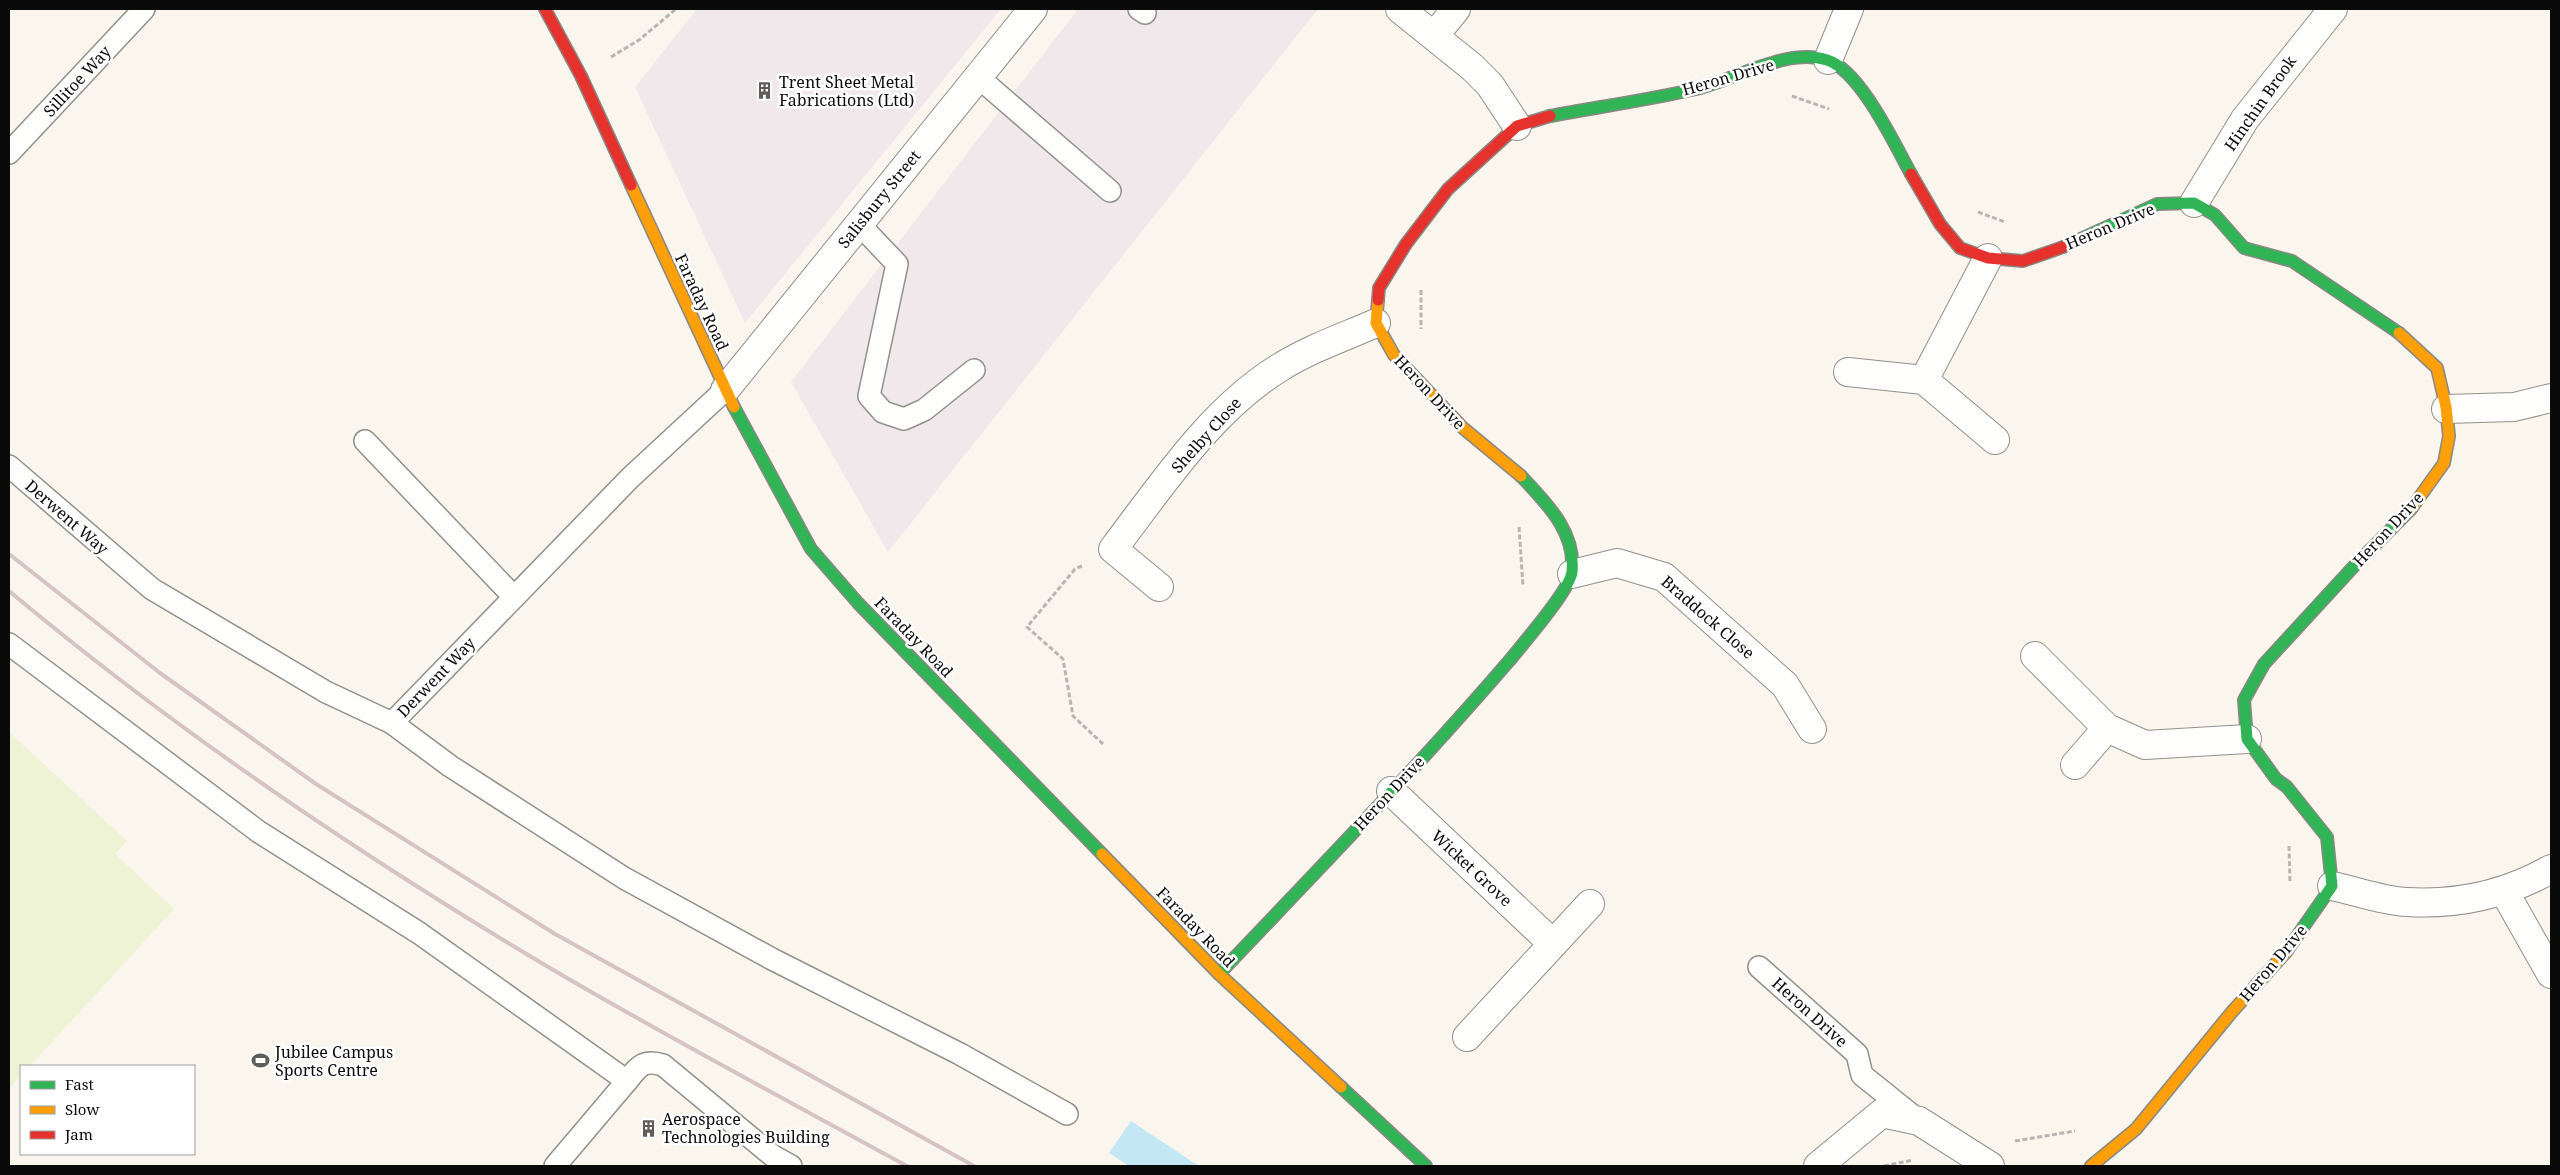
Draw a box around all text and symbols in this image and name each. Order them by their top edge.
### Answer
street label: Sillitoe Way [38,40,116,121]
street label: Hinchin Brook [2219,50,2301,155]
street label: Heron Drive [1679,53,1777,101]
place label: Trent Sheet Metal Fabrications (Ltd) [779,71,914,111]
building icon: Trent Sheet Metal Fabrications (Ltd) [755,81,775,101]
street label: Salisbury Street [833,145,926,253]
street label: Heron Drive [2062,197,2158,255]
street label: Faraday Road [670,250,734,354]
street label: Heron Drive [1390,350,1470,434]
street label: Shelby Close [1166,392,1246,478]
street label: Derwent Way [21,475,114,560]
street label: Heron Drive [2348,487,2428,571]
street label: Braddock Close [1657,570,1759,664]
street label: Faraday Road [870,592,958,682]
street label: Derwent Way [392,631,481,722]
street label: Heron Drive [1349,751,1429,835]
street label: Wicket Grove [1427,825,1517,911]
street label: Faraday Road [1152,882,1240,972]
street label: Heron Drive [2234,920,2312,1006]
street label: Heron Drive [1767,972,1853,1052]
place label: Jubilee Campus Sports Centre [274,1041,393,1081]
sports icon: Jubilee Campus Sports Centre [251,1051,271,1071]
legend [20,1065,195,1155]
text: Fast [65,1074,94,1094]
text: Slow [65,1099,99,1119]
place label: Aerospace Technologies Building [662,1108,830,1148]
building icon: Aerospace Technologies Building [638,1118,658,1138]
text: Jam [64,1124,93,1144]

